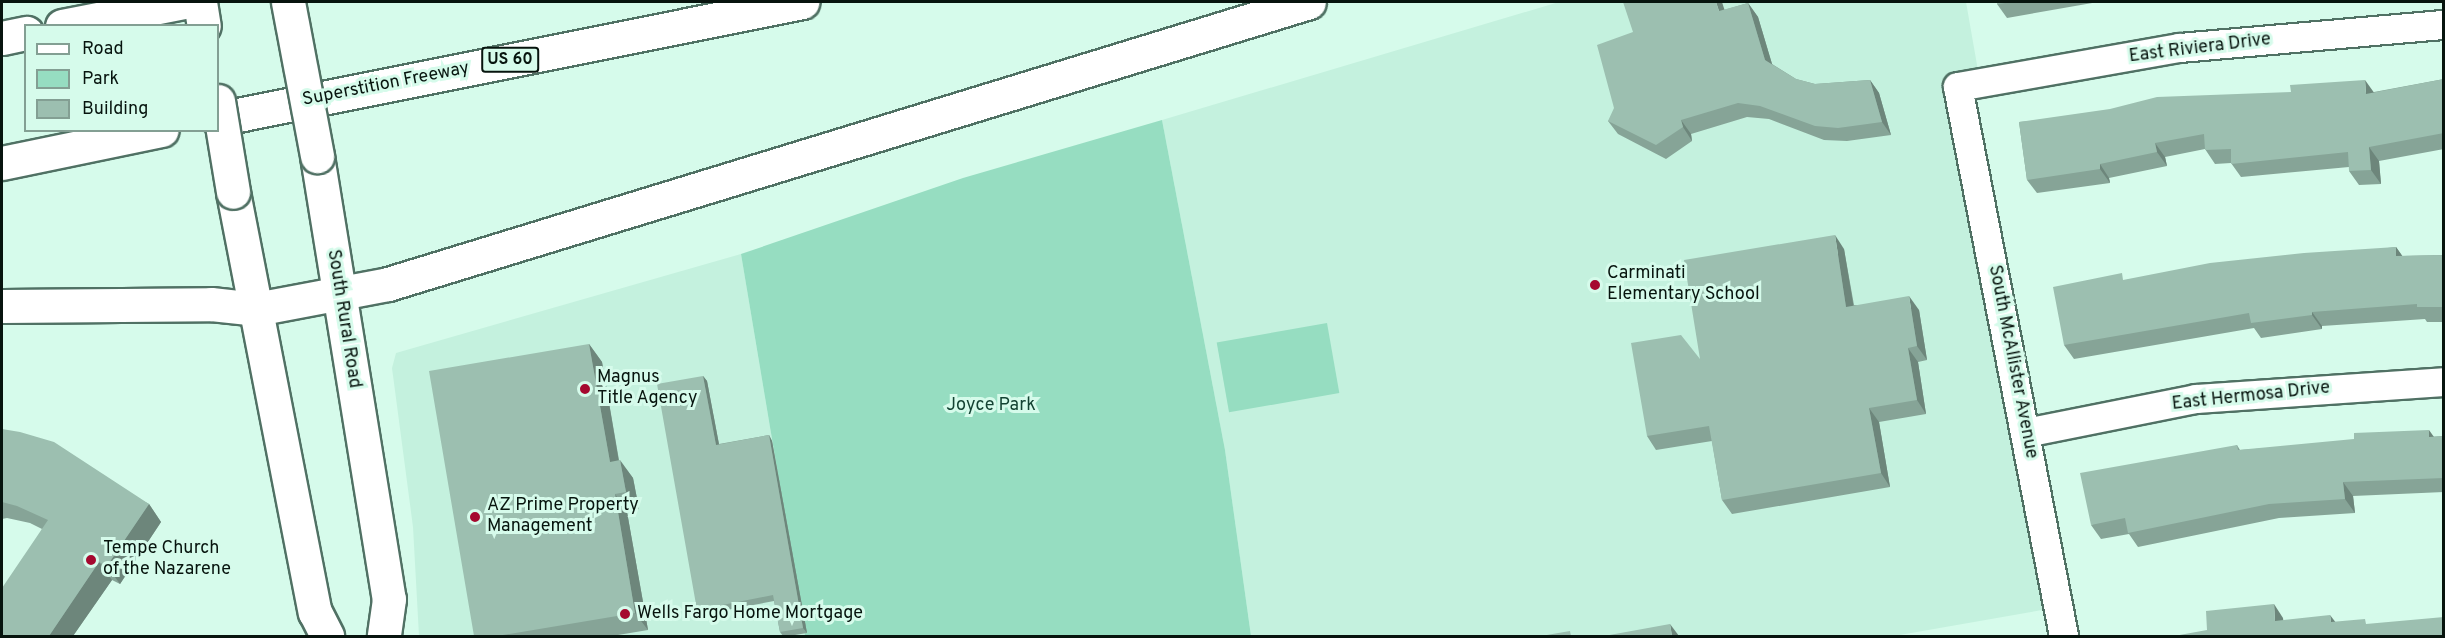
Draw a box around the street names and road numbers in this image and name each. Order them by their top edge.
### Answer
street label: East Riviera Drive [2128,30,2272,68]
road number: US 60 [480,47,540,73]
street label: Superstition Freeway [301,58,471,112]
street label: South Rural Road [321,248,365,390]
street label: South McAllister Avenue [1983,263,2041,461]
street label: East Hermosa Drive [2171,378,2331,416]

